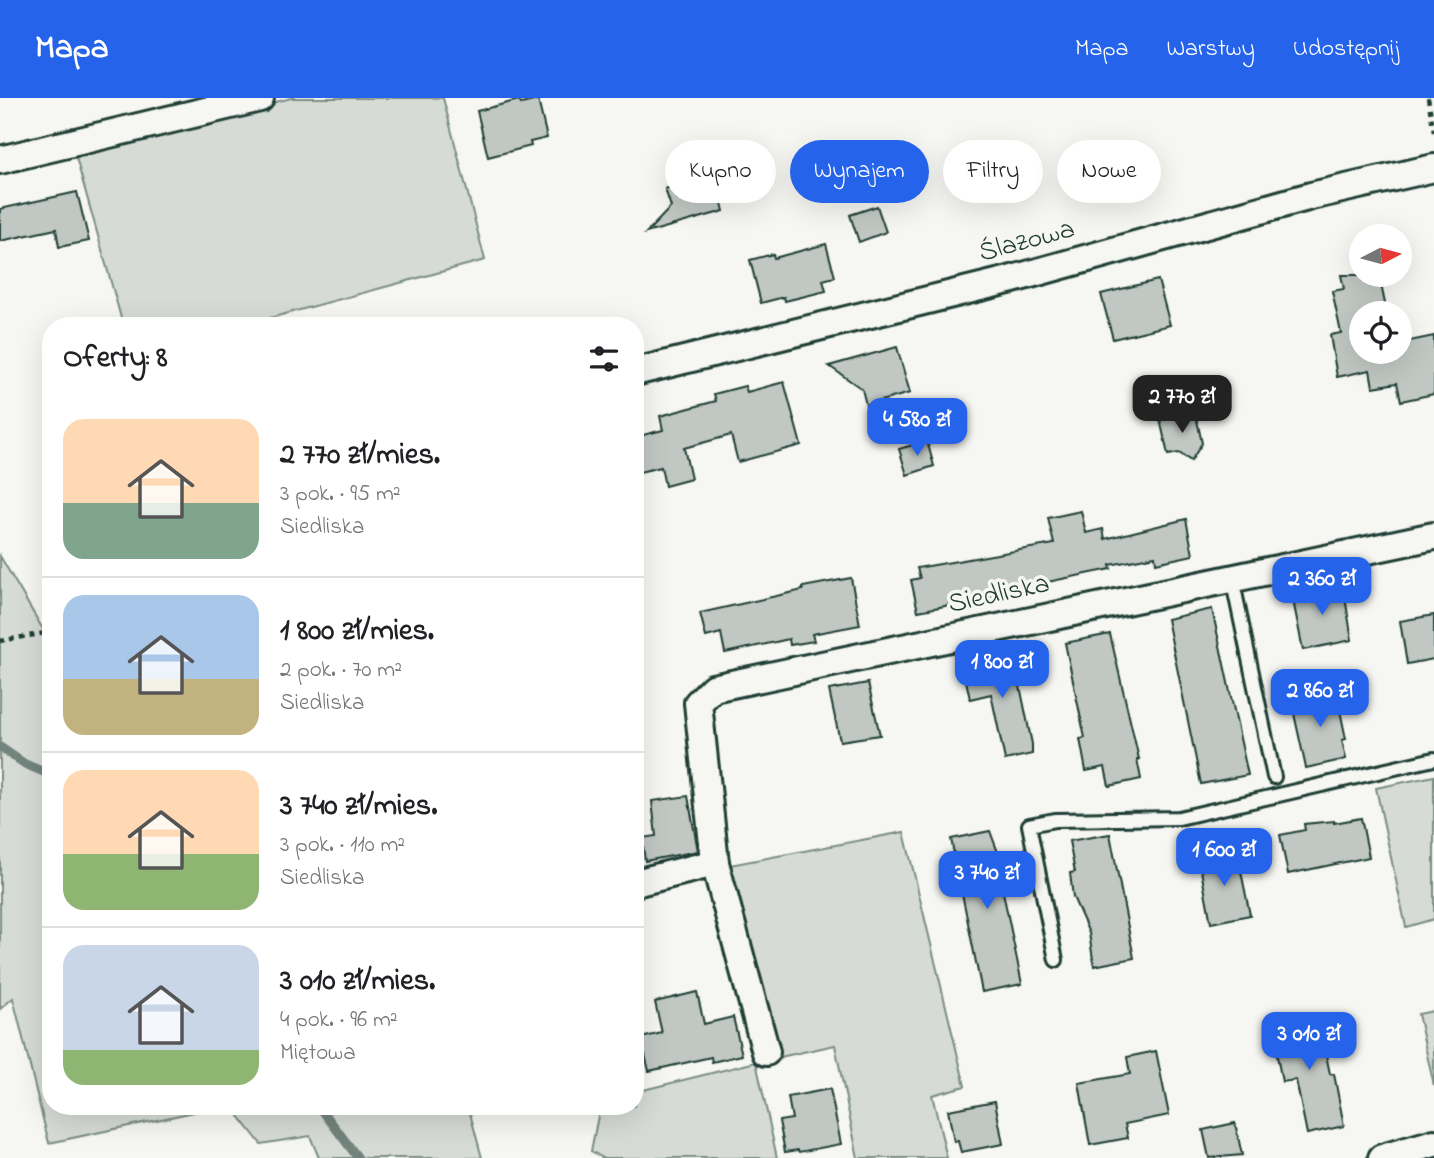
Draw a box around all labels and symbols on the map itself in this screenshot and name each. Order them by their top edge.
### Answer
street label: Ślazowa [975,210,1079,274]
north arrow [1349,224,1412,287]
pin: 2 770 zł [1110,376,1254,435]
pin: 4 580 zł [845,398,989,458]
pin: 2 360 zł [1250,558,1394,617]
street label: Siedliska [945,564,1053,626]
pin: 1 800 zł [930,640,1074,700]
pin: 2 860 zł [1248,670,1392,729]
pin: 1 600 zł [1152,828,1296,888]
pin: 3 740 zł [915,852,1059,911]
pin: 3 010 zł [1237,1012,1381,1072]

